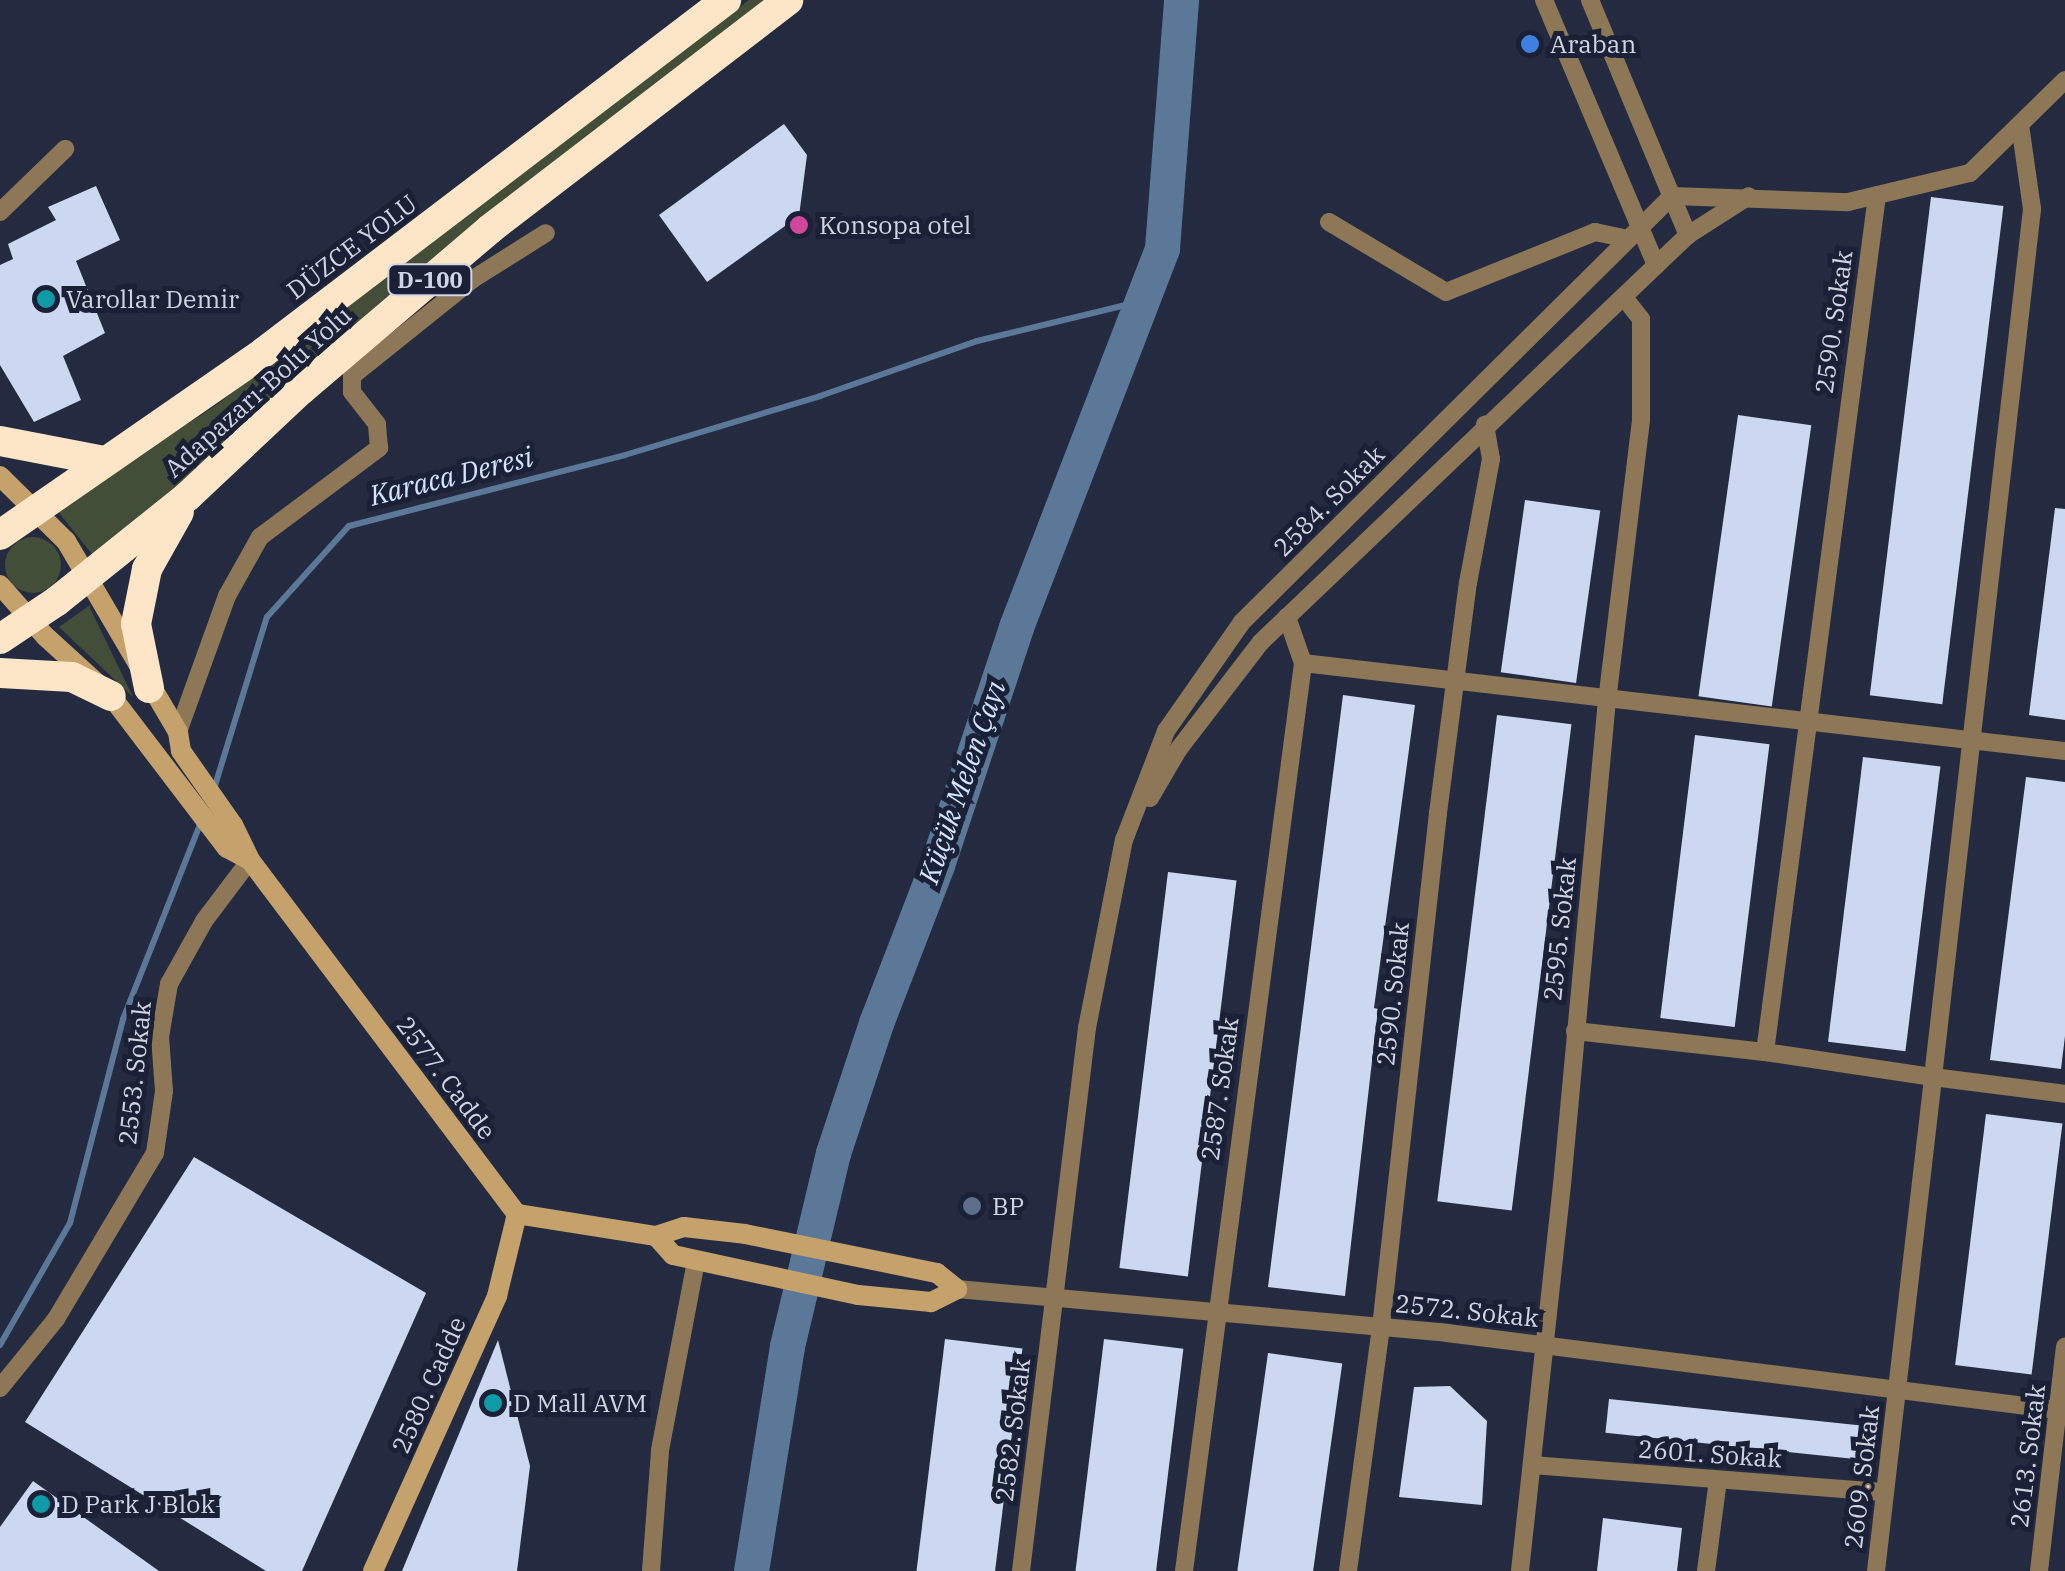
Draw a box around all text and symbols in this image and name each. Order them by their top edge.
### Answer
place label: Araban [1550,29,1636,59]
marker: Araban [1519,33,1541,55]
street label: DÜZCE YOLU [281,188,423,306]
place label: Konsopa otel [819,210,971,240]
marker: Konsopa otel [788,214,810,236]
street label: 2590. Sokak [1809,249,1859,395]
road number: D-100 [385,263,475,297]
place label: Varollar Demir [66,284,239,314]
marker: Varollar Demir [35,288,57,310]
street label: Adapazarı-Bolu Yolu [158,300,358,484]
street label: 2584. Sokak [1267,439,1391,563]
water label: Karaca Deresi [366,440,536,512]
water label: Küçük Melen Çayı [912,676,1012,888]
street label: 2595. Sokak [1538,856,1582,1002]
street label: 2590. Sokak [1371,921,1415,1067]
street label: 2553. Sokak [113,1000,157,1146]
street label: 2577. Cadde [390,1011,502,1145]
street label: 2587. Sokak [1195,1016,1245,1162]
place label: BP [992,1191,1024,1221]
marker: BP [961,1195,983,1217]
street label: 2572. Sokak [1394,1289,1540,1333]
street label: 2580. Cadde [386,1312,472,1458]
street label: 2582. Sokak [989,1357,1037,1503]
street label: 2613. Sokak [2004,1383,2052,1529]
place label: D Mall AVM [513,1388,647,1418]
marker: D Mall AVM [482,1392,504,1414]
street label: 2609. Sokak [1838,1404,1886,1550]
street label: 2601. Sokak [1637,1434,1783,1474]
place label: D Park J Blok [61,1489,215,1519]
marker: D Park J Blok [30,1493,52,1515]

